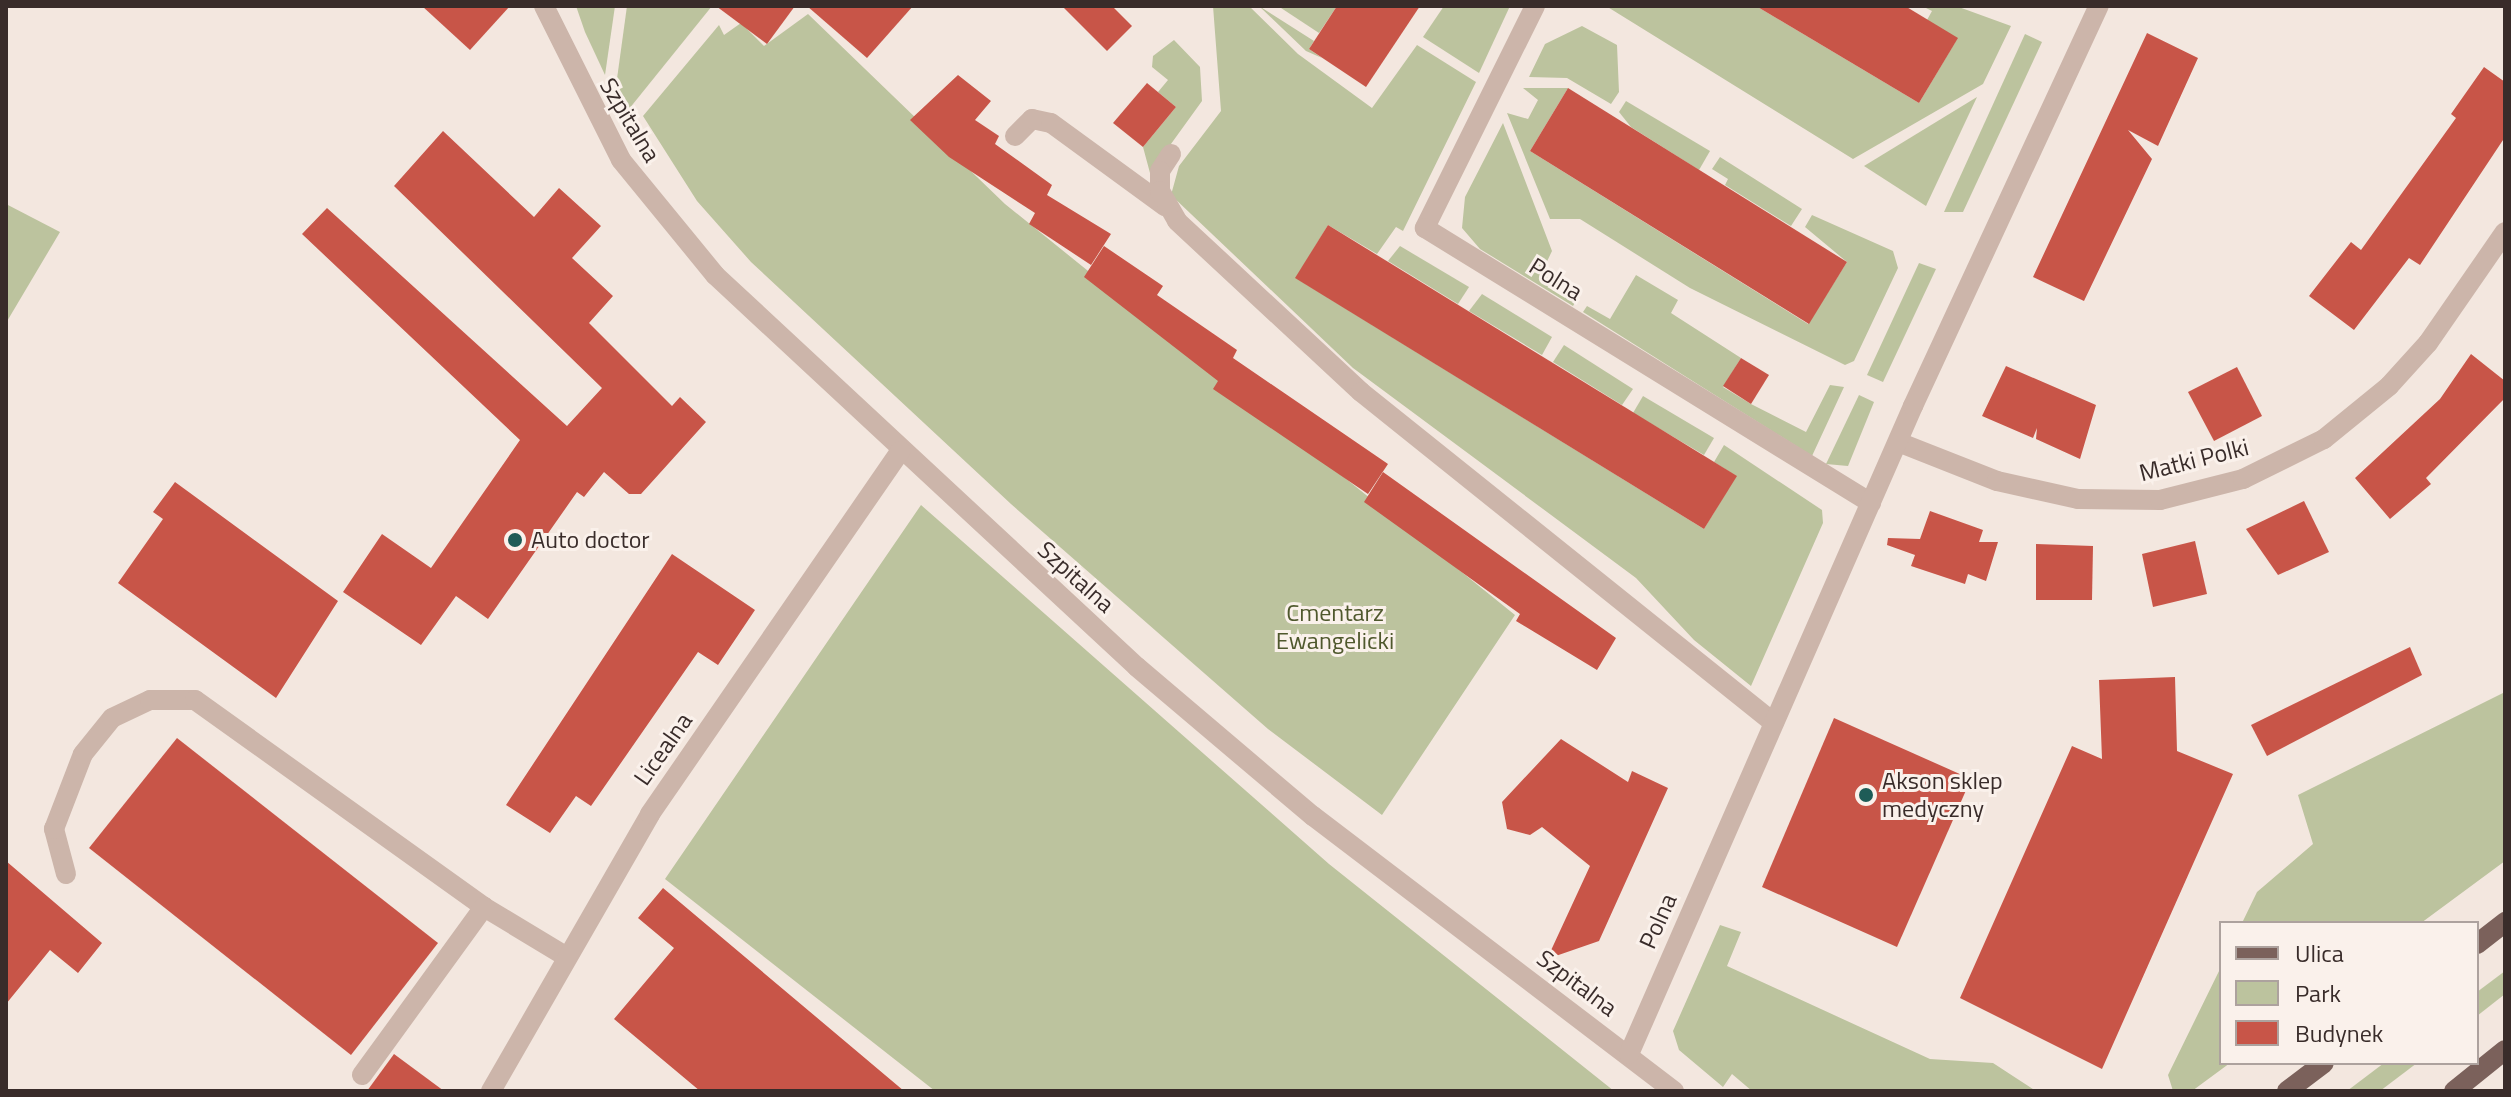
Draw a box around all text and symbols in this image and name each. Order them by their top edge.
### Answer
street label: Szpitalna [594,73,666,167]
street label: Polna [1524,252,1588,306]
street label: Matki Polki [2136,433,2252,487]
place label: Auto doctor [531,526,650,554]
marker: Auto doctor [506,531,524,549]
street label: Szpitalna [1032,535,1120,619]
park label: Cmentarz Ewangelicki [1276,599,1394,655]
street label: Licealna [628,707,698,791]
place label: Akson sklep medyczny [1882,767,2003,823]
marker: Akson sklep medyczny [1857,786,1875,804]
street label: Polna [1633,889,1683,953]
legend [2219,921,2479,1065]
text: Ulica [2295,935,2344,971]
street label: Szpitalna [1531,944,1623,1022]
text: Park [2295,975,2341,1011]
text: Budynek [2295,1015,2383,1051]

